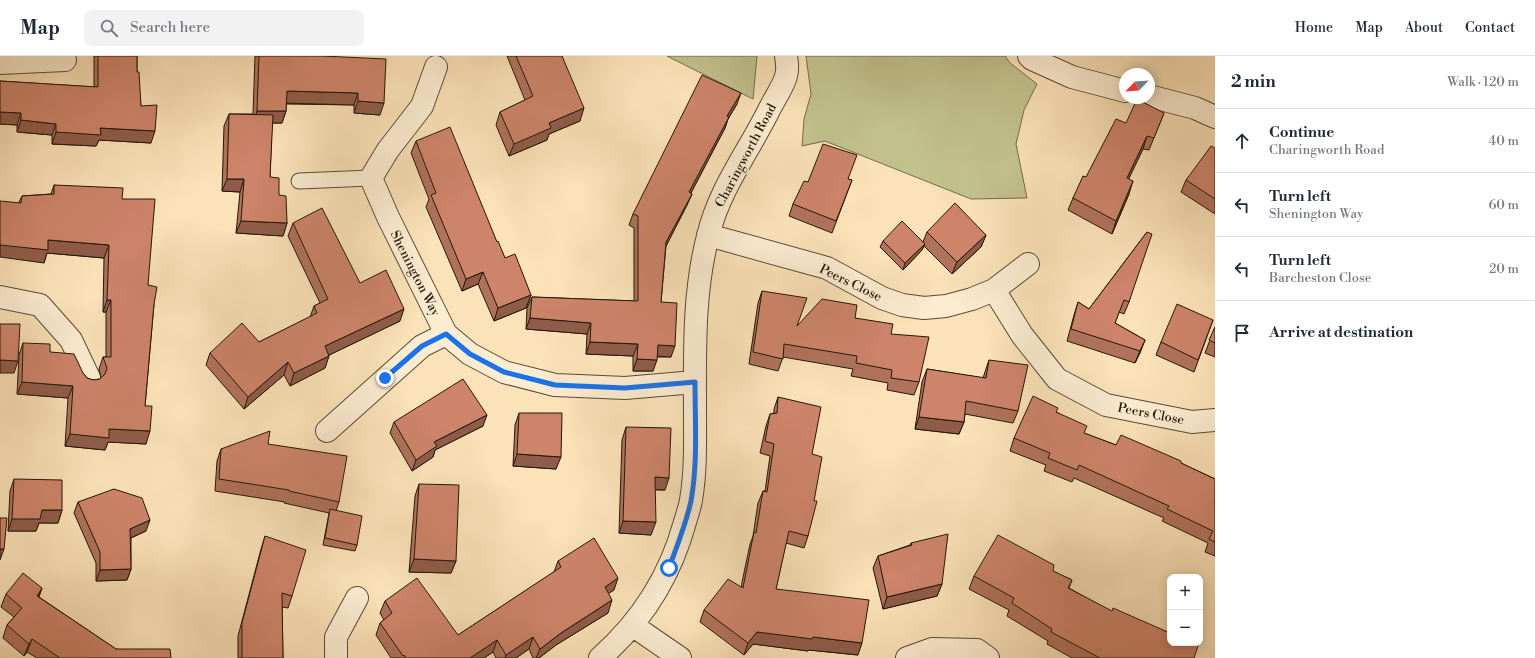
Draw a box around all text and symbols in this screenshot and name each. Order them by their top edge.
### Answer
search box [84,10,364,46]
text: Map [20,16,60,40]
icon: search [98,17,120,39]
text: Search here [130,18,210,37]
text: Home [1295,19,1333,37]
text: Map [1355,19,1383,37]
text: About [1405,19,1443,37]
text: Contact [1465,19,1515,37]
north arrow [1119,68,1155,104]
text: 2 min [1231,71,1276,93]
text: Walk · 120 m [1447,74,1519,90]
street label: Charingworth Road [712,100,780,210]
text: Continue [1269,123,1334,142]
icon: ahead [1231,130,1253,152]
text: 40 m [1489,133,1519,149]
text: Charingworth Road [1269,142,1384,158]
text: Turn left [1269,187,1331,206]
icon: left [1231,194,1253,216]
text: 60 m [1488,197,1519,213]
text: Shenington Way [1269,206,1363,222]
street label: Shenington Way [387,228,444,320]
text: Turn left [1269,251,1331,270]
icon: left [1231,258,1253,280]
street label: Peers Close [817,261,885,305]
text: 20 m [1489,261,1519,277]
text: Barcheston Close [1269,270,1371,286]
icon: arrive [1231,322,1253,344]
text: Arrive at destination [1269,323,1413,342]
route end [376,369,394,387]
street label: Peers Close [1116,400,1186,428]
route start [660,559,678,577]
map controls [1167,574,1203,646]
button: + [1167,574,1203,610]
button: − [1167,610,1203,646]

